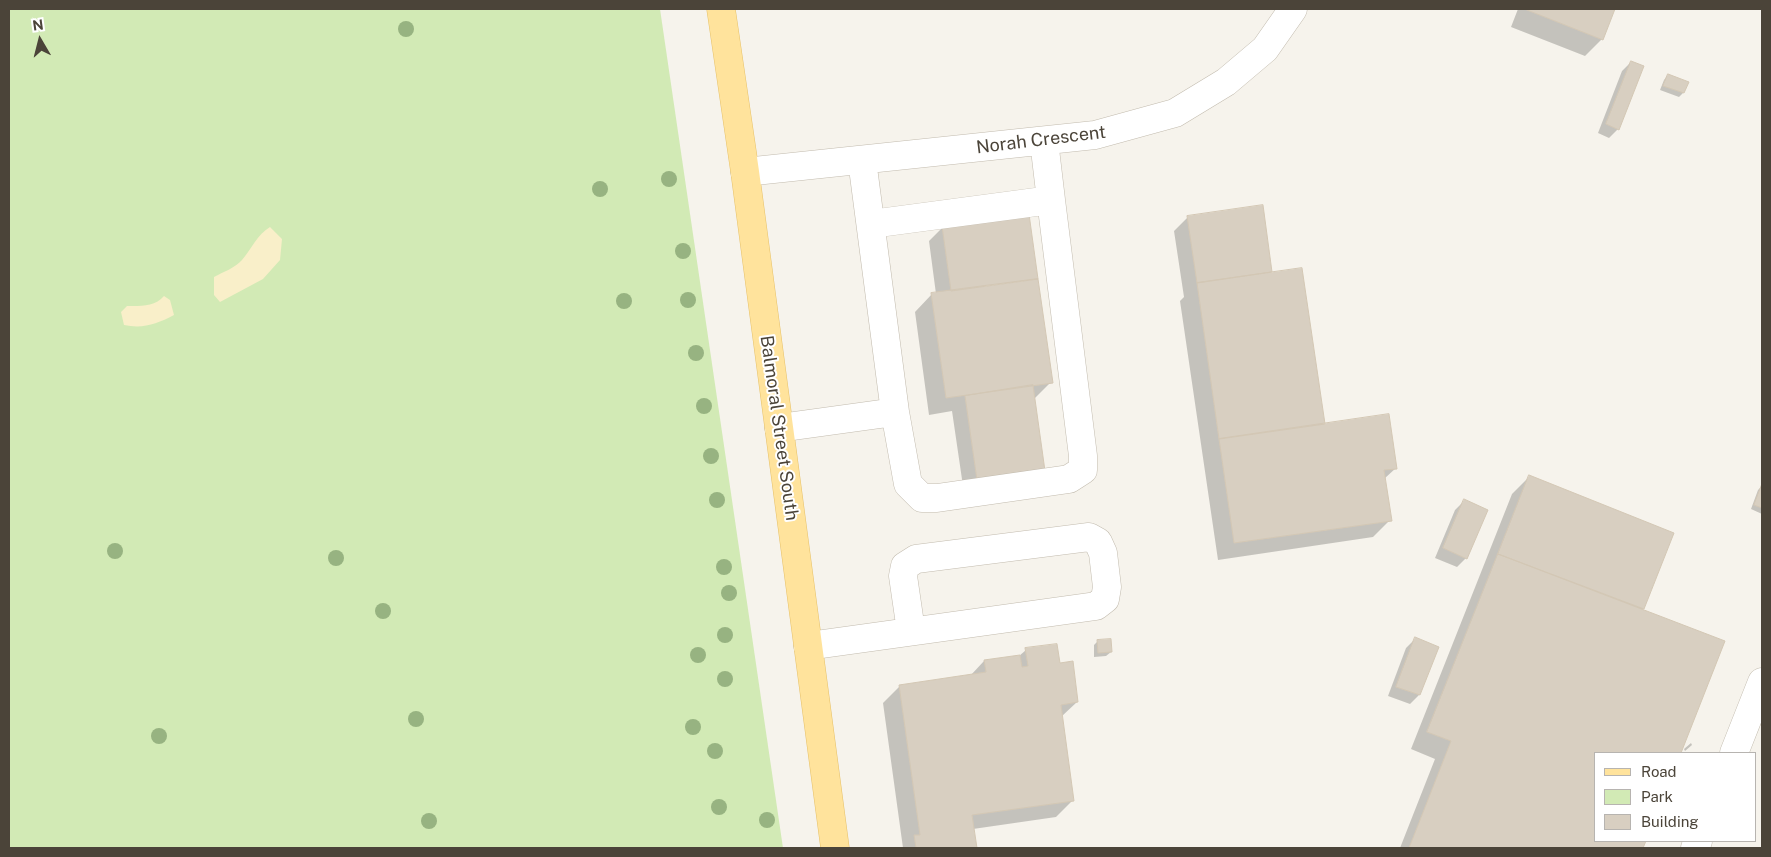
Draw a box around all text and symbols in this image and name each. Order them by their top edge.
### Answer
north arrow [15,15,65,65]
text: N [31,16,44,34]
street label: Norah Crescent [975,121,1107,159]
street label: Balmoral Street South [755,334,803,522]
legend [1594,752,1756,842]
text: Road [1641,763,1677,780]
text: Park [1641,788,1673,805]
text: Building [1641,813,1699,830]

